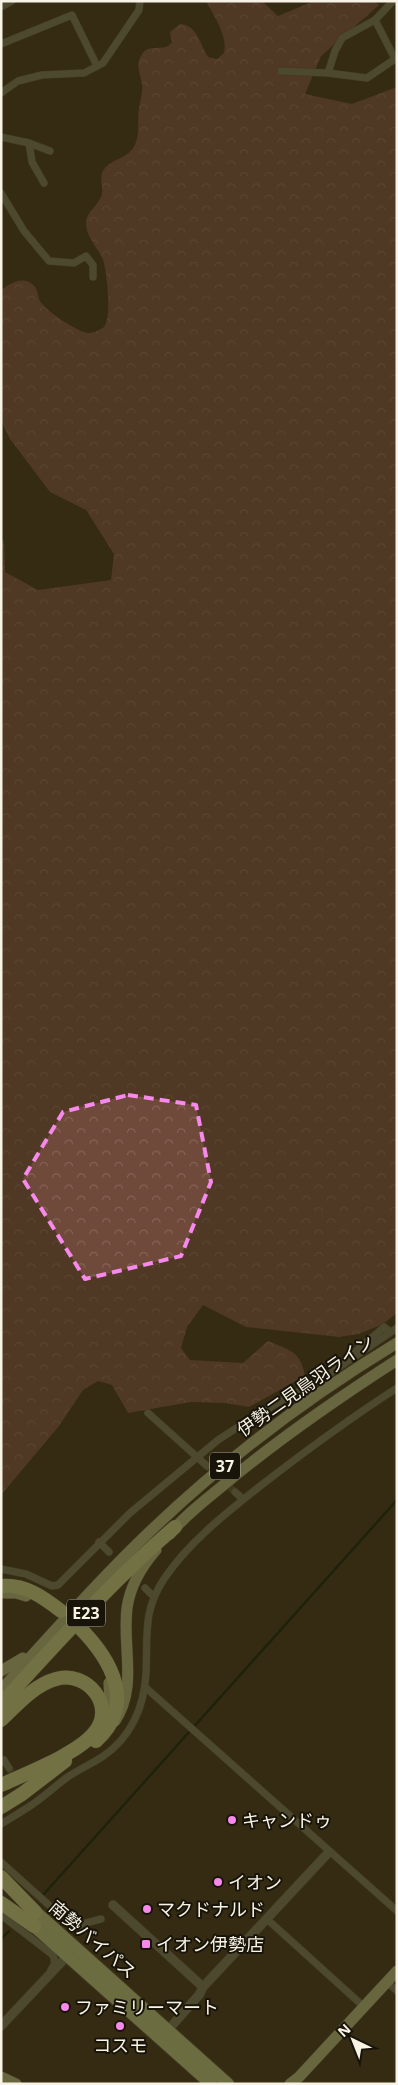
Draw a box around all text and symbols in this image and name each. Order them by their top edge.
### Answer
street label: 伊勢二見鳥羽ライン [232,1329,378,1441]
road number: 37 [210,1452,240,1480]
road number: E23 [67,1600,105,1626]
place label: キャンドゥ [242,1808,332,1832]
marker: キャンドゥ [226,1814,238,1826]
place label: イオン [228,1870,282,1894]
marker: イオン [212,1876,224,1888]
street label: 南勢バイパス [45,1895,141,1983]
place label: マクドナルド [157,1897,265,1921]
marker: マクドナルド [141,1903,153,1915]
place label: イオン伊勢店 [156,1932,264,1956]
marker: イオン伊勢店 [140,1938,152,1950]
place label: ファミリーマート [75,1995,219,2019]
marker: ファミリーマート [59,2001,71,2013]
north arrow [328,2015,378,2065]
text: N [333,2019,354,2041]
marker: コスモ [114,2020,126,2032]
place label: コスモ [93,2033,147,2057]

